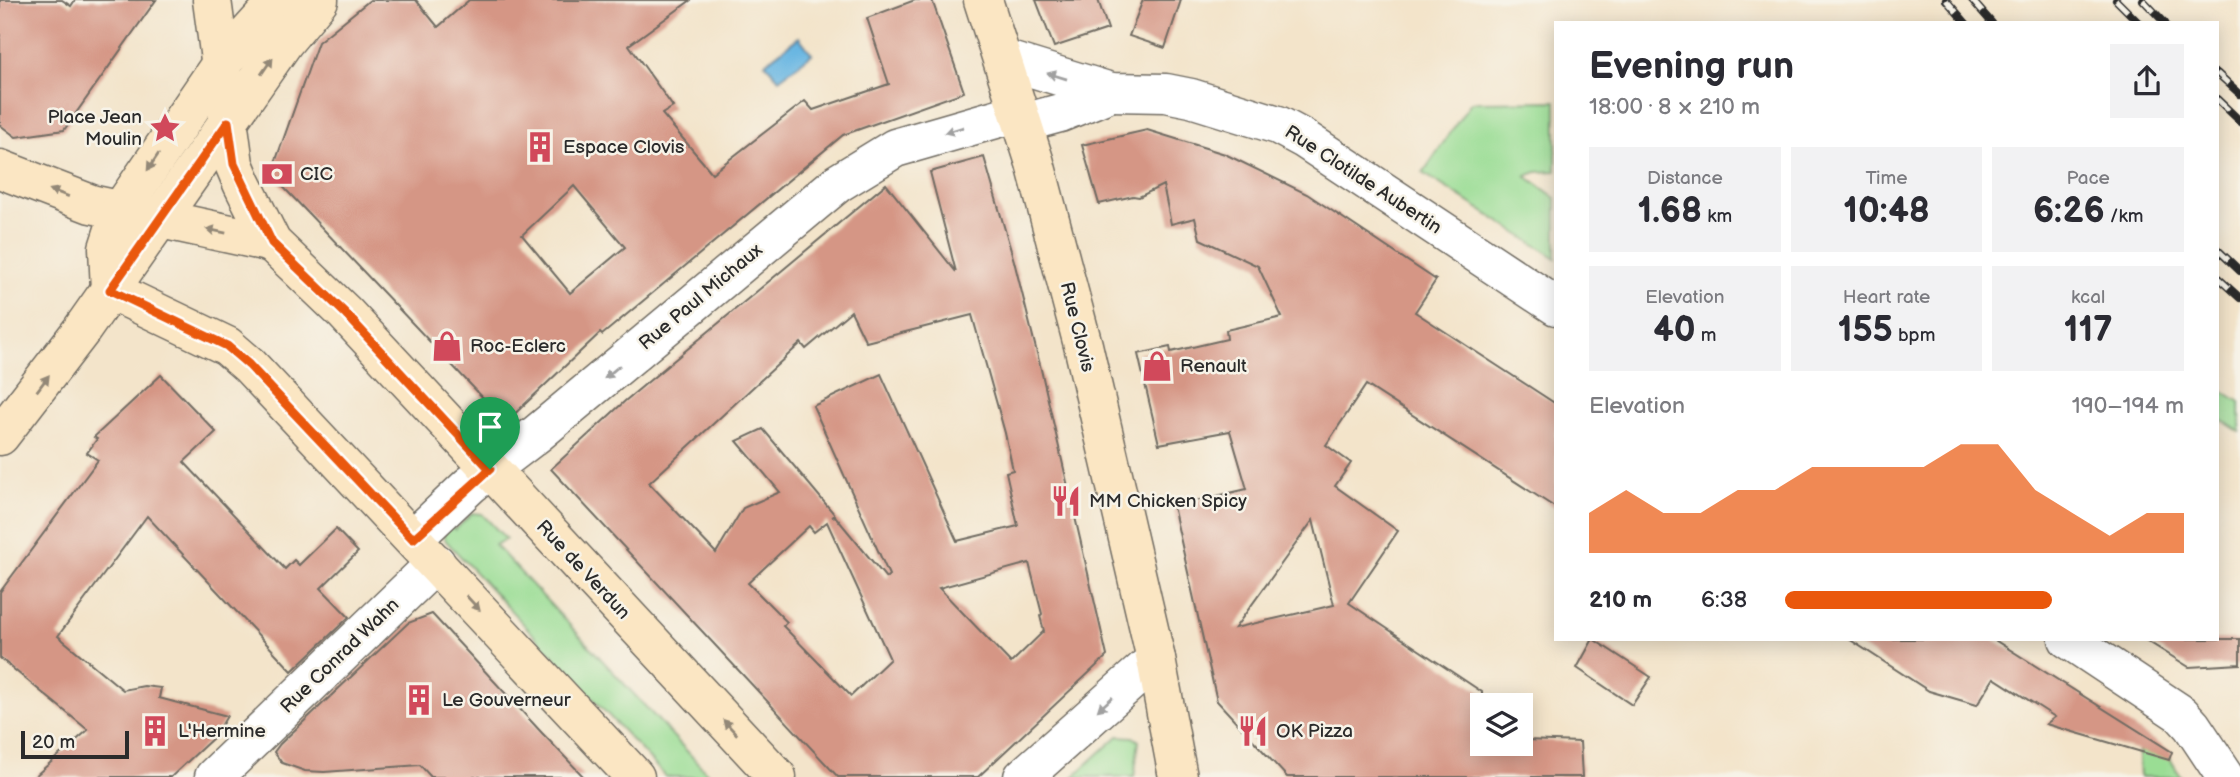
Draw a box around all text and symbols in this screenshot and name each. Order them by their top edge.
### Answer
text: Evening run [1589,44,1794,89]
button: share [2110,44,2184,118]
one-way arrow [260,57,274,75]
one-way arrow [1046,70,1067,80]
text: 18:00 · 8 × 210 m [1589,93,1760,121]
place label: Place Jean Moulin [47,106,142,151]
place icon: Place Jean Moulin [148,111,182,145]
street label: Rue Clotilde Aubertin [1280,121,1446,239]
one-way arrow [943,125,964,135]
building icon: Espace Clovis [523,130,557,164]
place label: Espace Clovis [563,136,684,159]
one-way arrow [146,153,160,171]
bank icon: CIC [260,157,294,191]
place label: CIC [300,163,333,186]
text: Distance [1647,167,1723,190]
text: Time [1865,167,1908,190]
text: Pace [2067,167,2110,190]
one-way arrow [48,187,69,198]
text: 1.68 [1637,190,1702,233]
text: 10:48 [1843,190,1930,233]
text: 6:26 [2033,190,2105,233]
text: km [1702,205,1732,228]
text: /km [2105,205,2143,228]
one-way arrow [205,225,227,236]
street label: Rue Paul Michaux [635,239,767,355]
street label: Rue Clovis [1055,280,1099,374]
text: Elevation [1645,286,1724,309]
text: Heart rate [1843,286,1930,309]
text: kcal [2071,286,2105,309]
text: 40 [1653,309,1696,352]
text: 155 [1838,309,1893,352]
text: 117 [2064,309,2113,352]
text: m [1696,324,1716,347]
text: bpm [1893,324,1935,347]
shop icon: Roc-Eclerc [430,329,464,363]
place label: Roc-Eclerc [470,335,566,358]
shop icon: Renault [1140,349,1174,383]
place label: Renault [1180,355,1247,378]
one-way arrow [603,364,620,379]
one-way arrow [35,374,50,392]
text: Elevation [1589,392,1685,420]
text: 190–194 m [2072,392,2184,420]
pin [460,397,520,469]
icon: arrive [471,408,509,446]
restaurant icon: MM Chicken Spicy [1049,484,1083,518]
place label: MM Chicken Spicy [1089,490,1247,513]
street label: Rue de Verdun [531,516,635,624]
text: 210 m [1589,586,1652,614]
text: 6:38 [1701,586,1747,614]
street label: Rue Conrad Wahn [276,593,404,719]
one-way arrow [465,594,481,611]
building icon: Le Gouverneur [402,683,436,717]
place label: Le Gouverneur [442,689,572,712]
map controls [1470,693,1533,756]
button: layers [1470,693,1533,756]
one-way arrow [1096,696,1114,712]
building icon: L'Hermine [138,714,172,748]
restaurant icon: OK Pizza [1236,714,1270,748]
one-way arrow [722,718,738,736]
place label: L'Hermine [178,720,266,743]
place label: OK Pizza [1276,720,1353,743]
scale bar [21,728,130,760]
text: 20 m [32,731,75,754]

